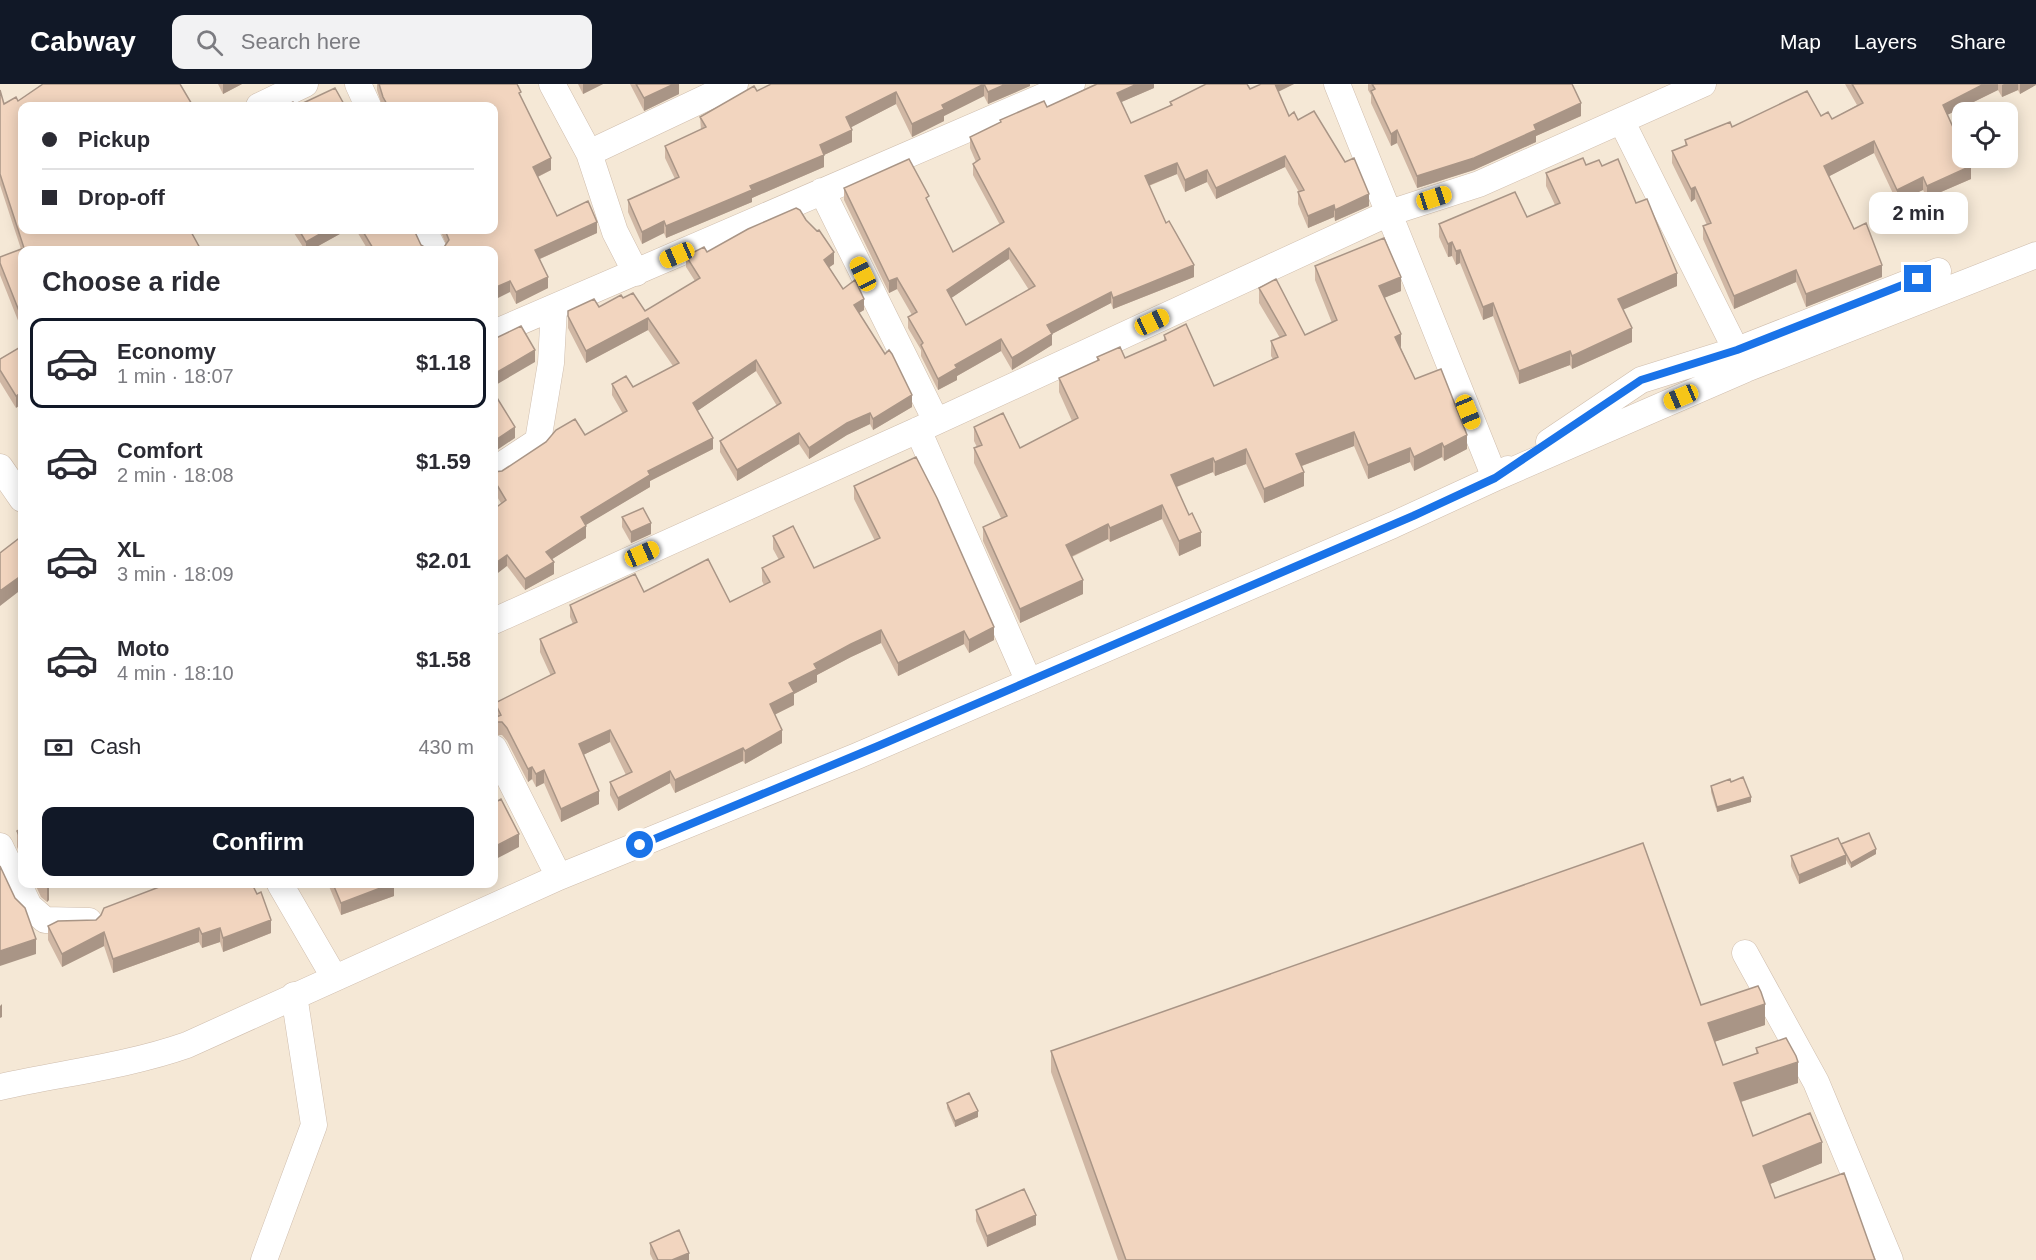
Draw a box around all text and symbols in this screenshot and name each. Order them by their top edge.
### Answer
search box [172,15,592,69]
text: Cabway [30,26,136,57]
icon: search [193,26,226,59]
text: Search here [241,29,361,54]
text: Map [1780,30,1821,53]
text: Layers [1854,30,1917,53]
text: Share [1950,30,2006,53]
map controls [1952,102,2018,168]
button: locate [1952,102,2018,168]
text: Pickup [78,127,150,152]
car [1414,184,1454,212]
text: Drop-off [78,185,165,210]
callout: 2 min [1868,192,1968,234]
text: 2 min [1892,202,1945,224]
car [657,239,697,271]
car [847,254,879,294]
route end [1904,265,1931,292]
text: Choose a ride [42,267,221,297]
car [1132,306,1172,338]
icon: car [45,336,99,390]
text: Economy [117,339,216,364]
text: $1.18 [416,350,471,375]
text: 1 min · 18:07 [117,365,234,387]
car [1661,382,1701,412]
car [1453,392,1483,432]
icon: car [45,435,99,489]
text: Comfort [117,438,203,463]
text: $1.59 [416,449,471,474]
text: 2 min · 18:08 [117,464,234,486]
icon: car [45,534,99,588]
text: XL [117,537,145,562]
car [622,538,662,570]
text: $2.01 [416,548,471,573]
text: 3 min · 18:09 [117,563,234,585]
icon: car [45,633,99,687]
text: Moto [117,636,170,661]
text: $1.58 [416,647,471,672]
text: 4 min · 18:10 [117,662,234,684]
icon: cash [42,731,75,764]
text: Cash [90,734,141,759]
text: 430 m [418,736,474,758]
button: Confirm [42,807,474,876]
route start [626,831,653,858]

